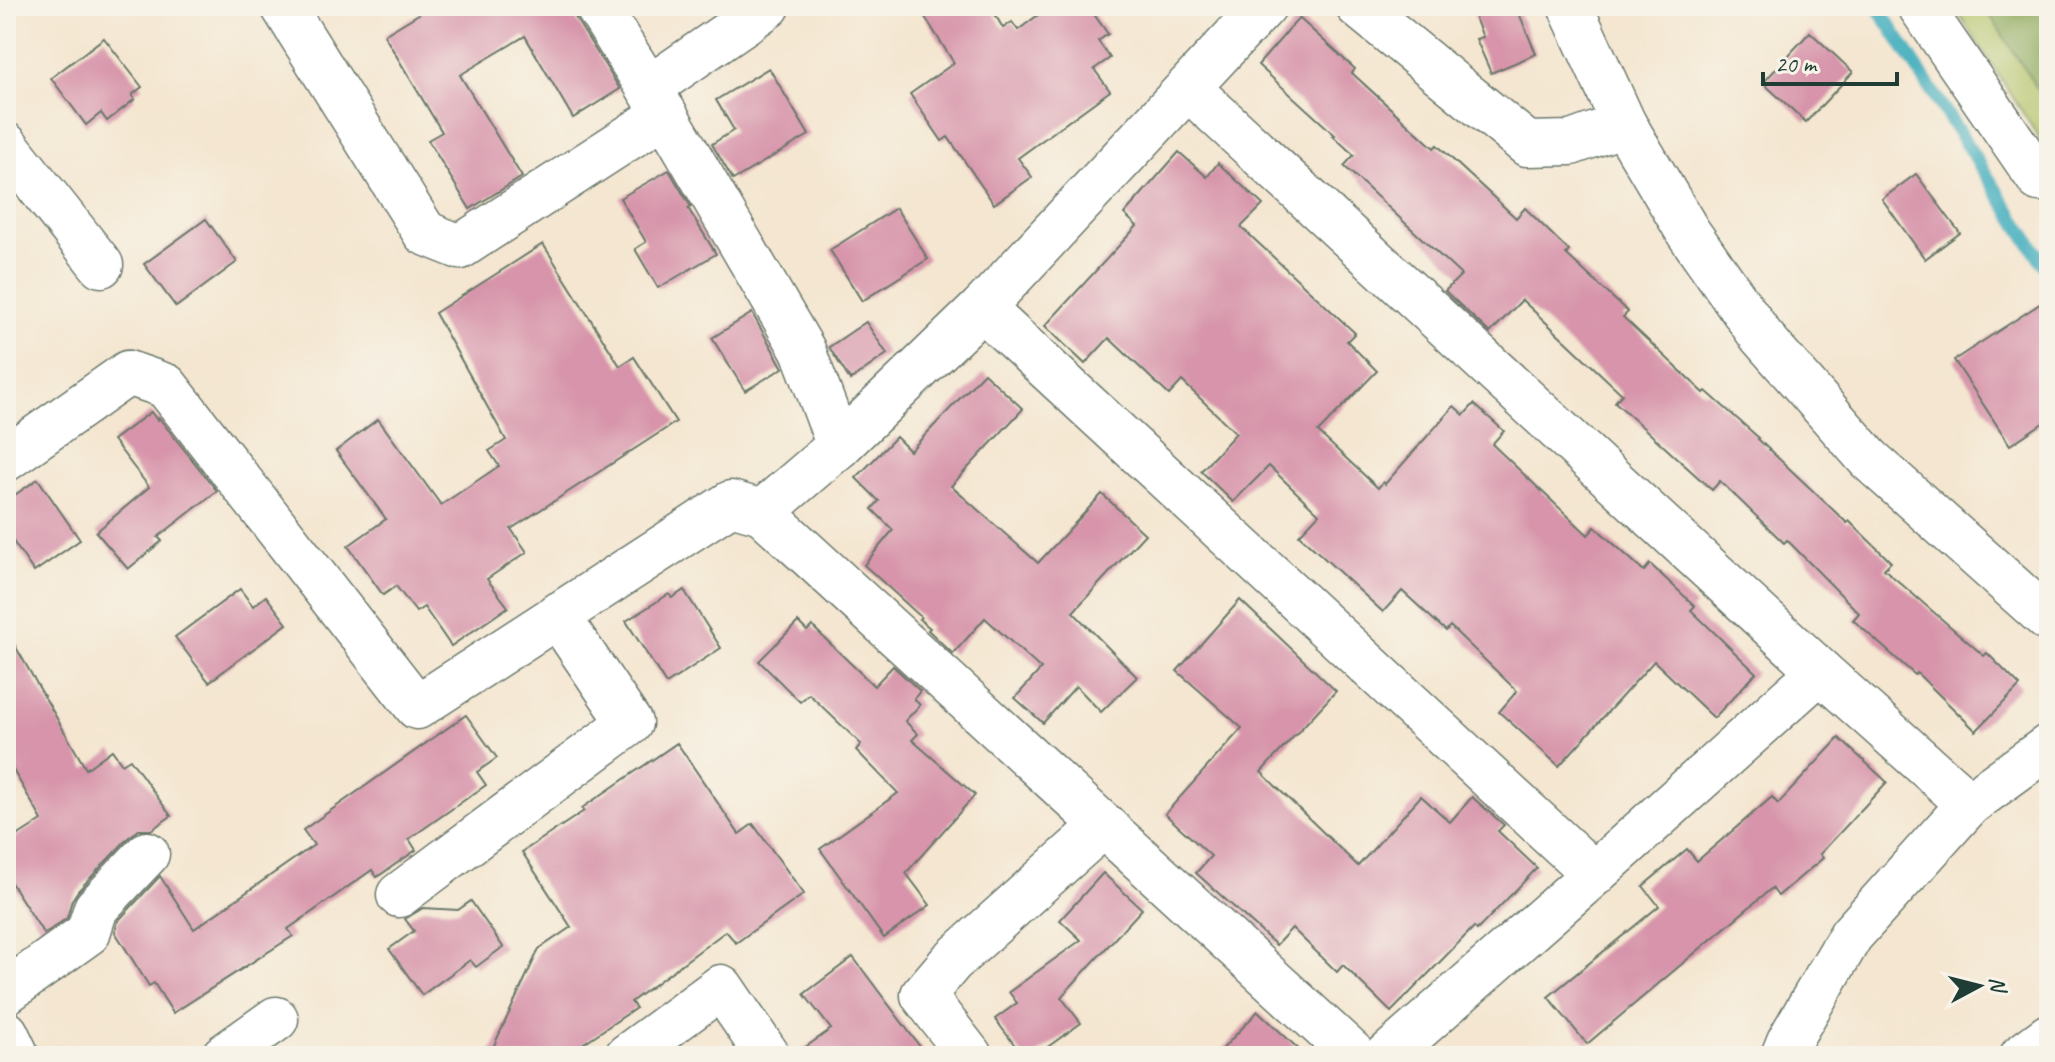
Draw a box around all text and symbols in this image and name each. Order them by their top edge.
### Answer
scale bar [1763,36,1897,86]
text: 20 m [1775,49,1818,79]
north arrow [1939,946,2019,1026]
text: N [1983,975,2013,996]

